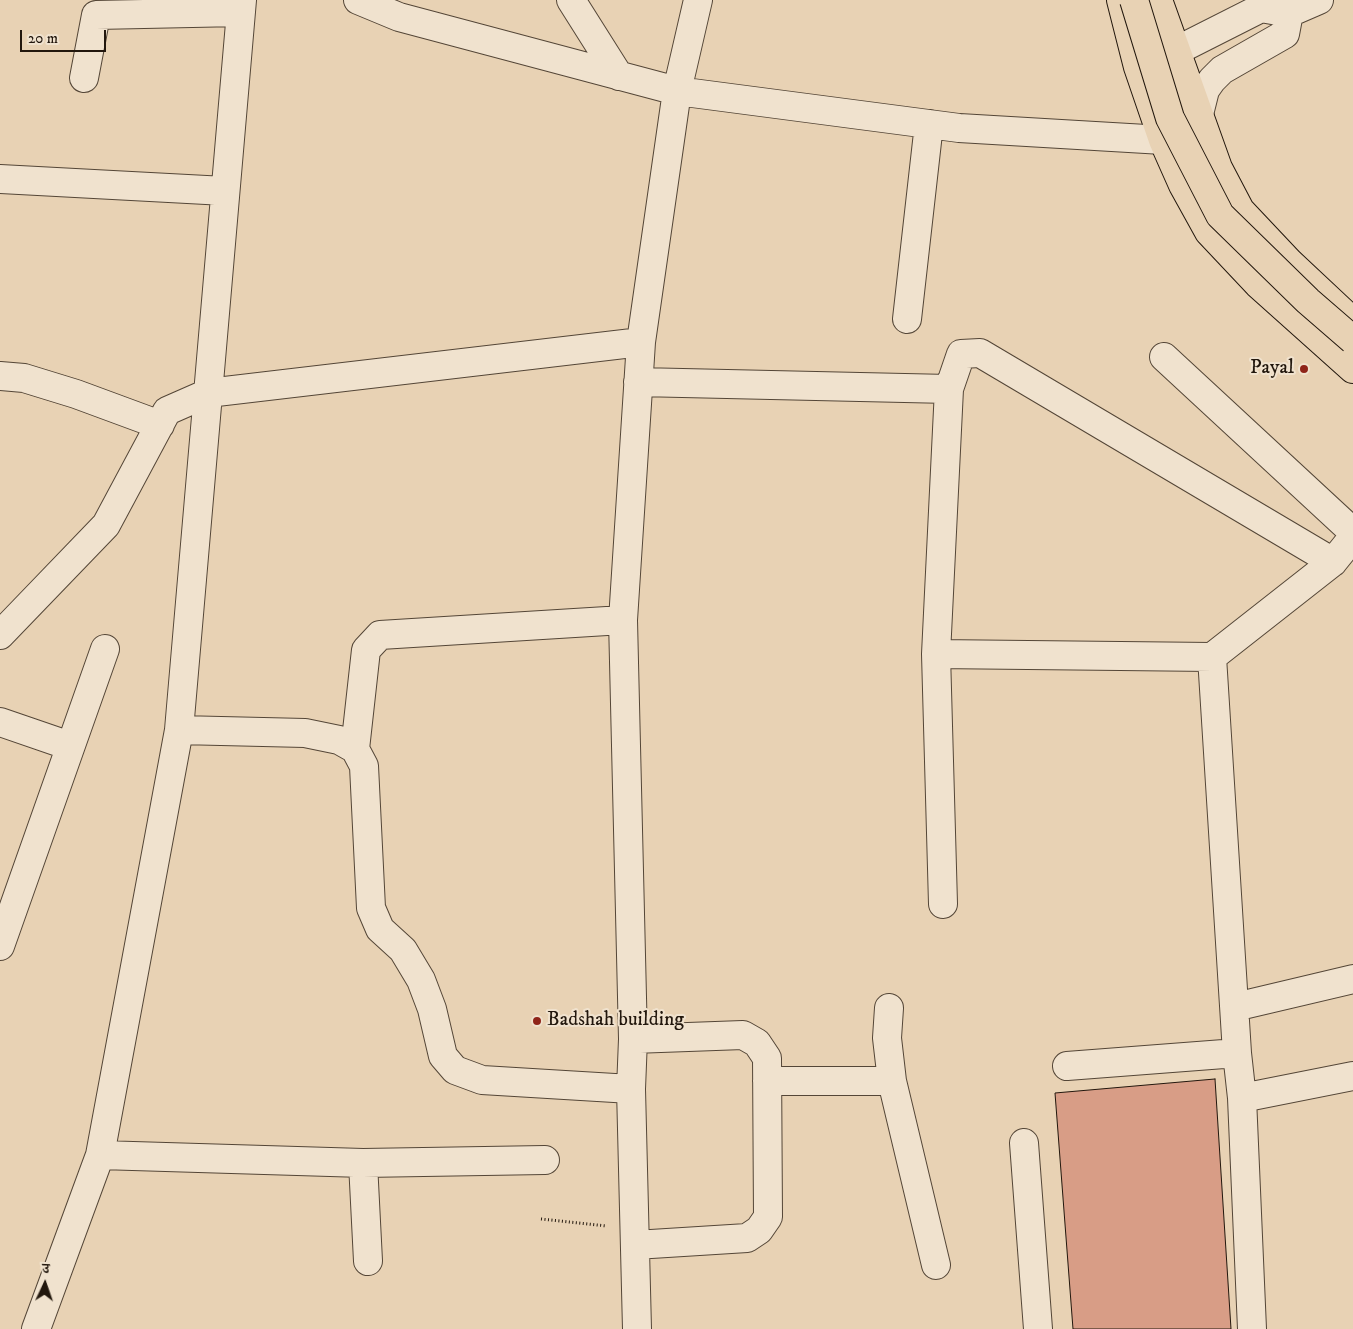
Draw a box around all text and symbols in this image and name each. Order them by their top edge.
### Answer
scale bar [22,20,109,52]
text: 20 m [28,29,58,48]
place label: Payal [1250,357,1294,381]
marker: Payal [1298,363,1310,375]
place label: Badshah building [547,1009,684,1033]
marker: Badshah building [531,1015,543,1027]
north arrow [20,1259,70,1309]
text: उ [42,1260,50,1278]

